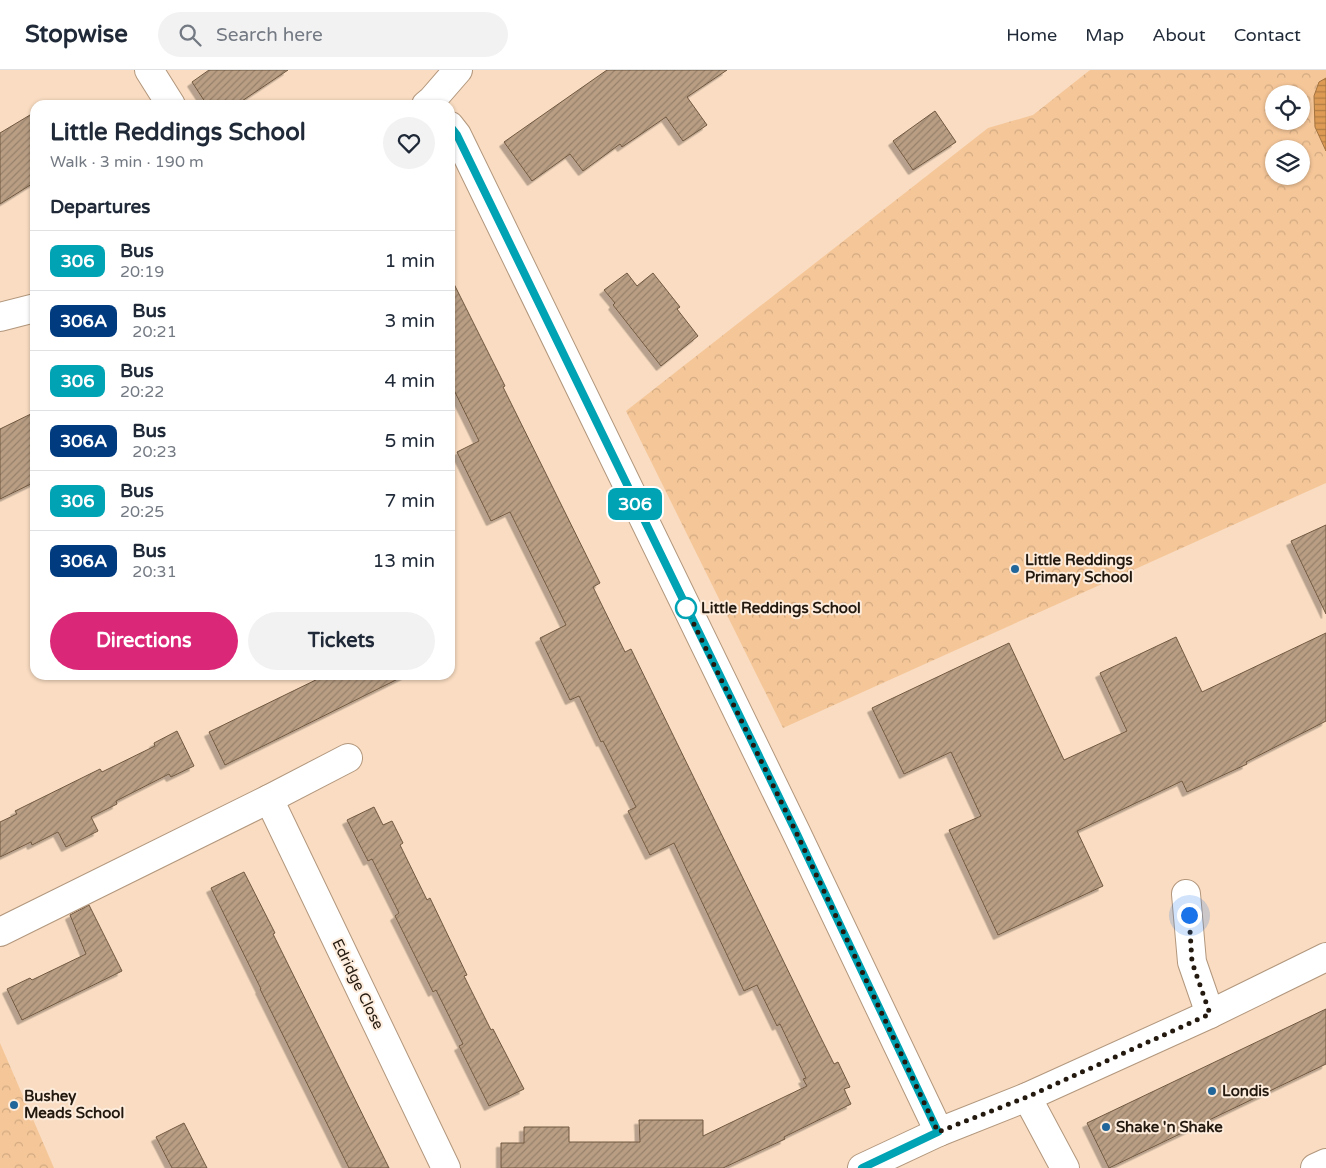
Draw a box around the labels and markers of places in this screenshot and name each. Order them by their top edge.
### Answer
place label: Little Reddings Primary School [1025,551,1133,587]
marker: Little Reddings Primary School [1009,563,1021,575]
marker: Little Reddings School [675,597,697,619]
place label: Little Reddings School [701,599,861,618]
place label: Londis [1222,1082,1269,1100]
marker: Londis [1206,1085,1218,1097]
place label: Bushey Meads School [24,1087,124,1122]
marker: Bushey Meads School [8,1099,20,1111]
place label: Shake 'n Shake [1116,1118,1223,1136]
marker: Shake 'n Shake [1100,1121,1112,1133]

